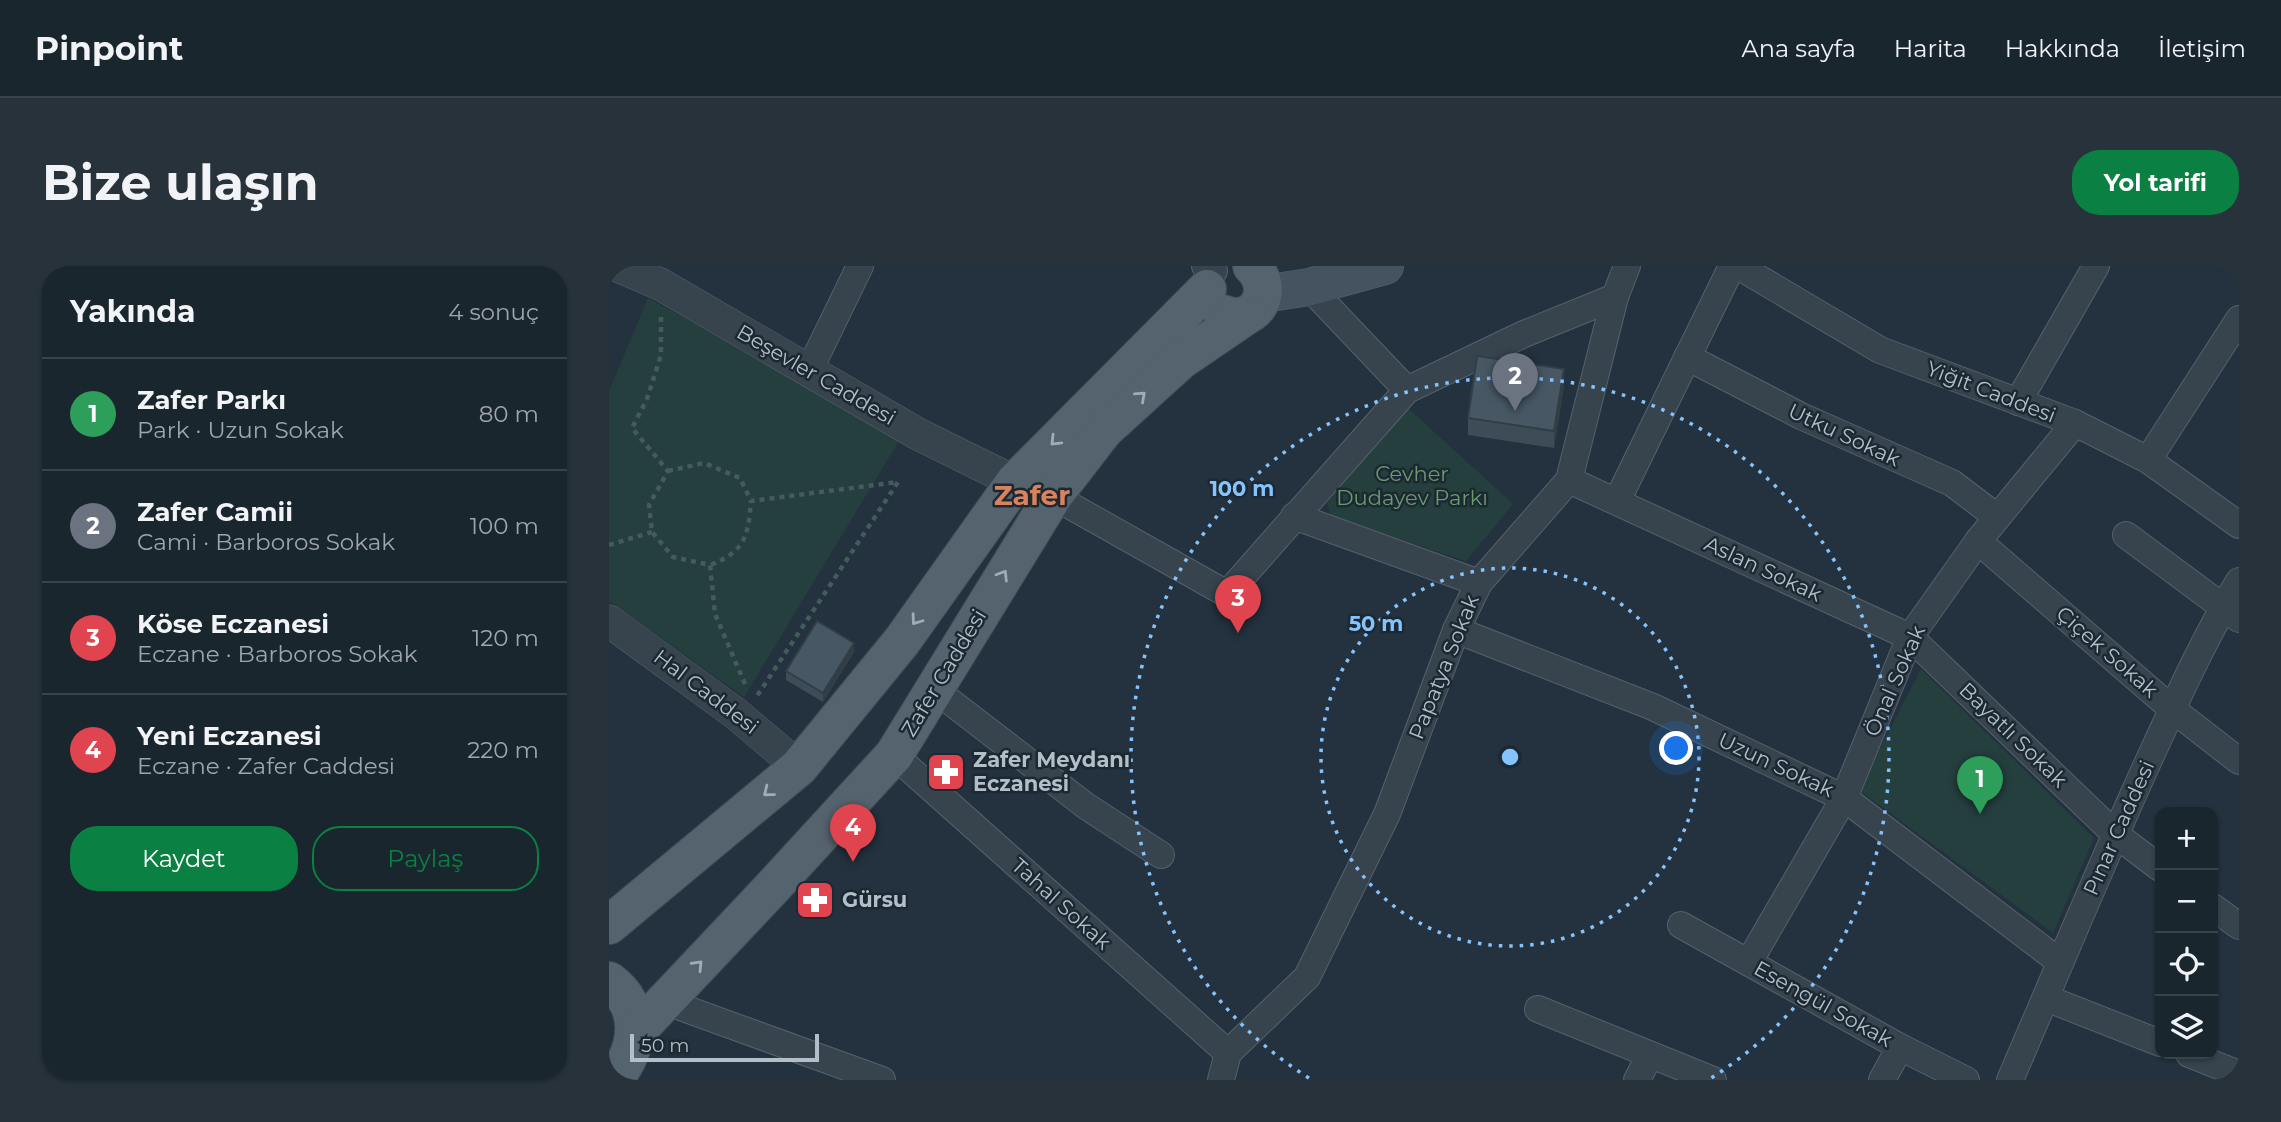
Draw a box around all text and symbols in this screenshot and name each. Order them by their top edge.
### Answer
text: Pinpoint [35,28,183,68]
text: Ana sayfa [1741,34,1856,63]
text: Harita [1894,34,1967,63]
text: Hakkında [2005,34,2120,63]
text: İletişim [2158,34,2246,63]
button: Yol tarifi [2072,150,2239,215]
text: Bize ulaşın [42,153,319,212]
text: Yakında [70,293,196,330]
text: 4 sonuç [448,298,539,326]
street label: Beşevler Caddesi [732,319,900,430]
pin: 2 [1492,353,1538,411]
street label: Yiğit Caddesi [1923,355,2060,428]
text: Zafer Parkı [137,384,286,416]
one-way arrow [1133,392,1146,404]
street label: Utku Sokak [1784,398,1904,472]
text: 1 [88,400,98,428]
text: 80 m [479,400,539,428]
text: Park · Uzun Sokak [137,416,344,444]
one-way arrow [1051,433,1064,446]
park label: Cevher Dudayev Parkı [1336,461,1488,510]
text: 100 m [1210,476,1274,501]
district label: Zafer [994,478,1070,512]
text: Zafer Camii [137,496,293,528]
text: 2 [86,512,100,540]
text: 100 m [470,512,539,540]
text: Cami · Barboros Sokak [137,528,395,556]
street label: Aslan Sokak [1701,531,1826,607]
one-way arrow [995,570,1008,583]
pin: 3 [1215,575,1261,633]
street label: Papatya Sokak [1403,590,1484,743]
street label: Çiçek Sokak [2051,601,2164,703]
street label: Zafer Caddesi [896,605,991,741]
text: Köse Eczanesi [137,608,329,640]
text: 50 m [1349,611,1403,636]
one-way arrow [912,613,924,625]
street label: Önal Sokak [1859,621,1930,740]
text: 3 [86,624,100,652]
text: 120 m [472,624,539,652]
text: Eczane · Barboros Sokak [137,640,418,668]
street label: Hal Caddesi [649,644,764,739]
street label: Bayatlı Sokak [1954,677,2073,793]
text: Yeni Eczanesi [137,720,321,752]
street label: Uzun Sokak [1714,727,1838,802]
your location [1659,731,1693,765]
text: 4 [85,736,101,764]
text: 220 m [467,736,539,764]
centre of rings [1498,745,1522,769]
place label: Zafer Meydanı Eczanesi [973,747,1130,796]
pharmacy icon: Zafer Meydanı Eczanesi [925,751,967,793]
text: Eczane · Zafer Caddesi [137,752,395,780]
pin: 1 [1957,756,2003,814]
street label: Pınar Caddesi [2078,757,2159,899]
one-way arrow [764,784,776,797]
pin: 4 [830,804,876,862]
map controls [2155,807,2218,1059]
button: + [2155,807,2218,870]
button: Kaydet [70,826,298,891]
button: Paylaş [312,826,539,891]
street label: Tahal Sokak [1007,853,1116,955]
button: − [2155,870,2218,933]
pharmacy icon: Gürsu [794,879,836,921]
place label: Gürsu [842,887,907,912]
button: locate [2155,933,2218,996]
street label: Esengül Sokak [1750,955,1897,1052]
one-way arrow [690,960,703,973]
button: layers [2155,996,2218,1059]
scale bar [630,1031,819,1063]
text: 50 m [641,1034,689,1057]

